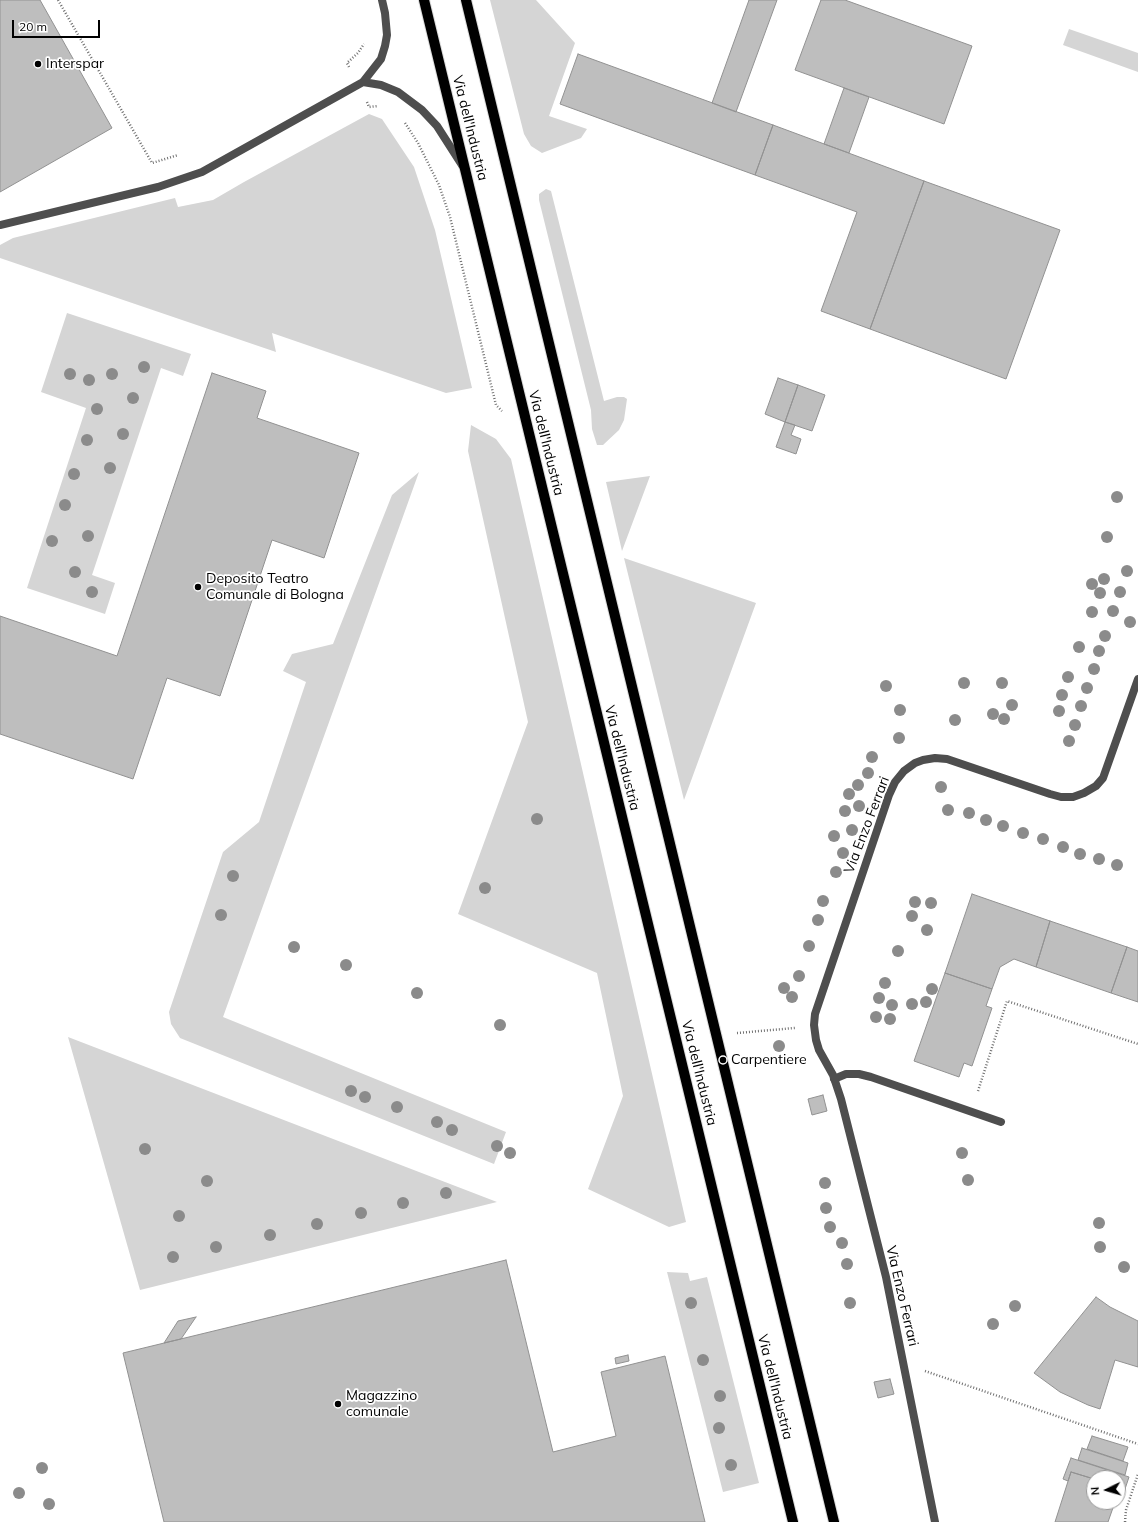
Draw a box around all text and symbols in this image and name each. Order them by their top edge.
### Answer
scale bar [14,12,102,38]
text: 20 m [19,19,47,34]
place label: Interspar [46,56,104,72]
marker: Interspar [33,59,43,69]
street label: Via dell'Industria [449,74,491,182]
street label: Via dell'Industria [525,389,567,497]
place label: Deposito Teatro Comunale di Bologna [206,571,344,604]
marker: Deposito Teatro Comunale di Bologna [193,582,203,592]
street label: Via dell'Industria [601,704,643,812]
street label: Via Enzo Ferrari [841,774,893,876]
street label: Via dell'Industria [678,1019,720,1127]
place label: Carpentiere [731,1052,807,1068]
marker: Carpentiere [718,1055,728,1065]
street label: Via Enzo Ferrari [882,1244,922,1348]
street label: Via dell'Industria [754,1333,796,1441]
place label: Magazzino comunale [346,1388,417,1420]
marker: Magazzino comunale [333,1399,343,1409]
north arrow [1086,1470,1126,1510]
text: N [1088,1486,1102,1496]

